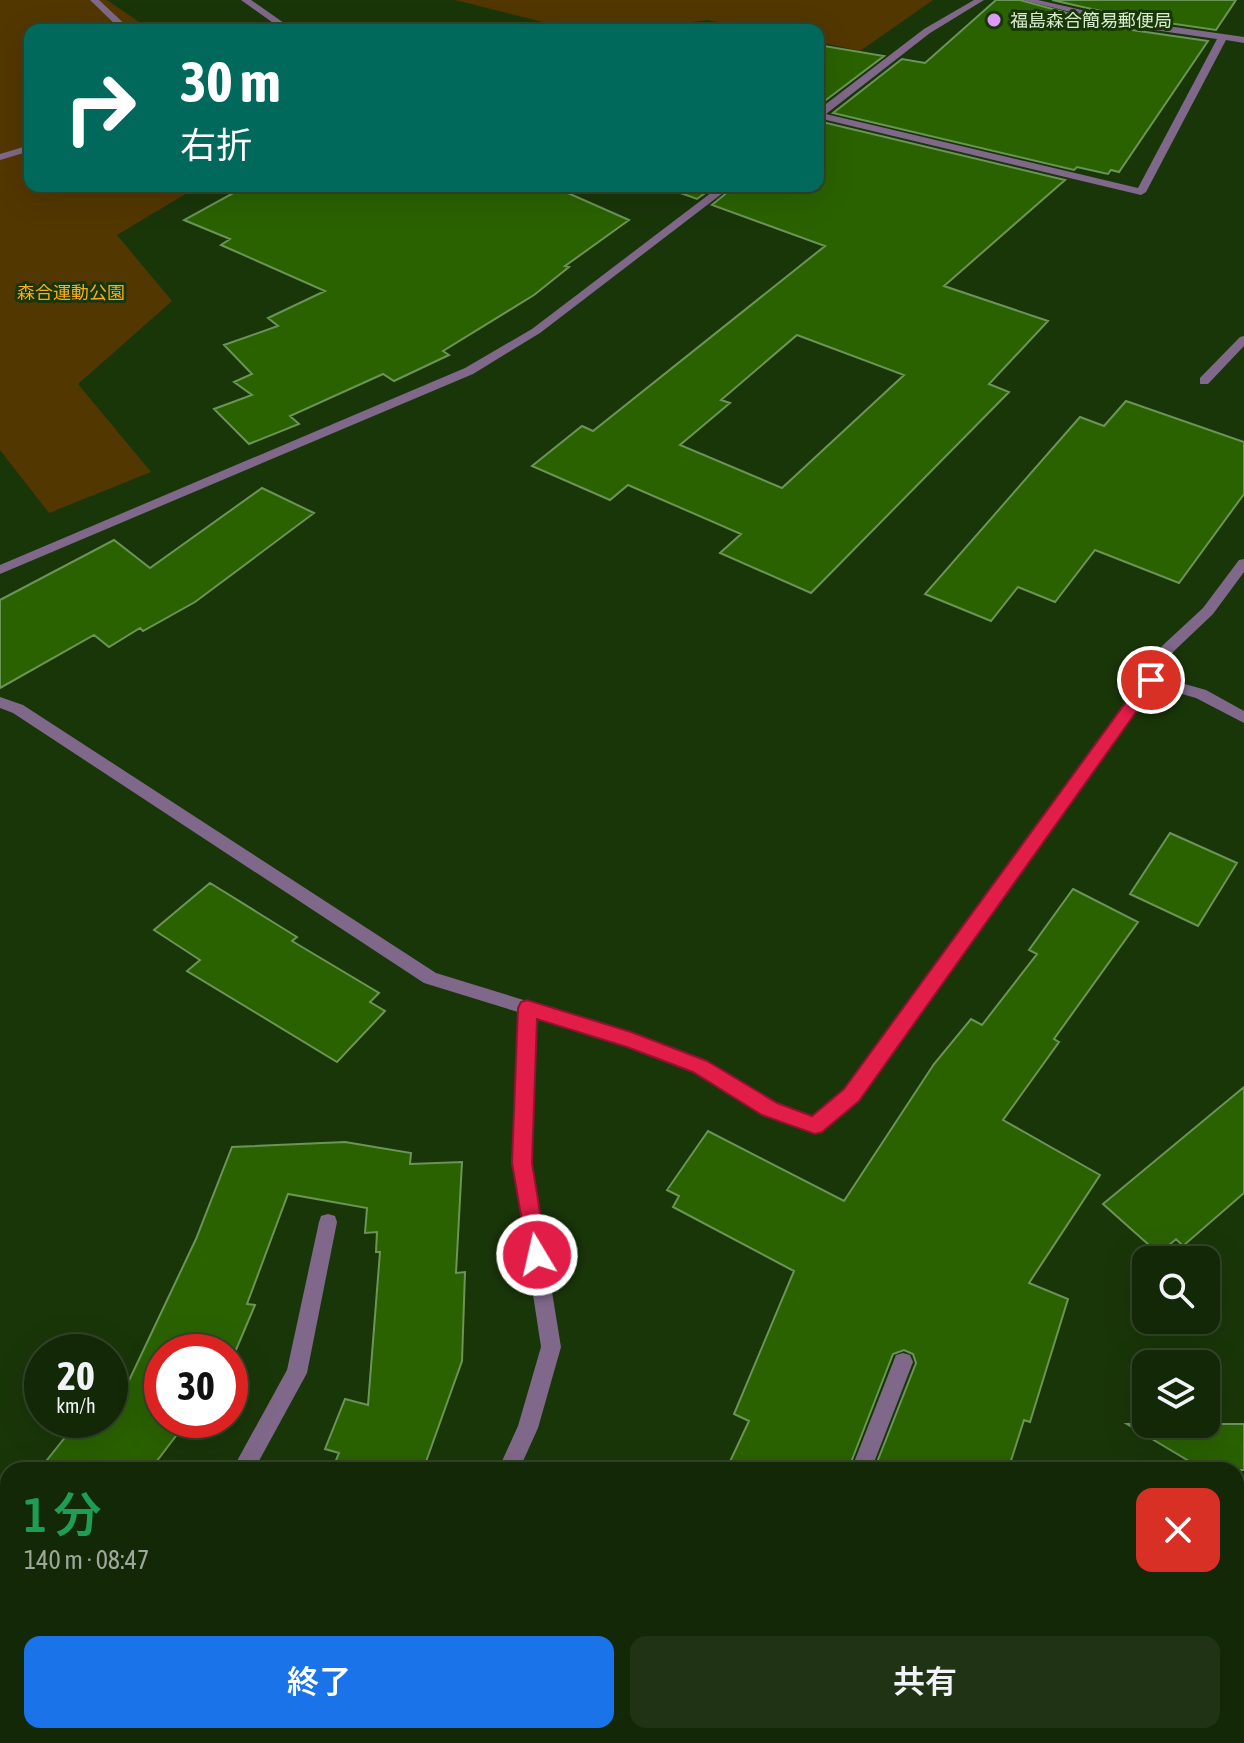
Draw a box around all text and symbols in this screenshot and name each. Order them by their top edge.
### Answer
place label: 福島森合簡易郵便局 [1010,10,1172,31]
marker: 福島森合簡易郵便局 [985,11,1003,29]
text: 30 m [180,50,281,114]
icon: right [48,56,152,160]
text: 右折 [180,124,252,166]
park label: 森合運動公園 [17,282,125,303]
pin [1117,646,1185,714]
icon: arrive [1129,658,1173,702]
position arrow [495,1213,579,1297]
map controls [1132,1246,1220,1438]
button: search [1132,1246,1220,1334]
speed limit sign: 30 [144,1334,248,1438]
button: layers [1132,1350,1220,1438]
text: 20 [57,1353,95,1398]
text: km/h [56,1394,96,1417]
text: 1 分 [24,1487,101,1542]
button: close [1136,1488,1220,1572]
text: 140 m · 08:47 [24,1545,149,1575]
button: 終了 [24,1636,614,1728]
button: 共有 [630,1636,1220,1728]

